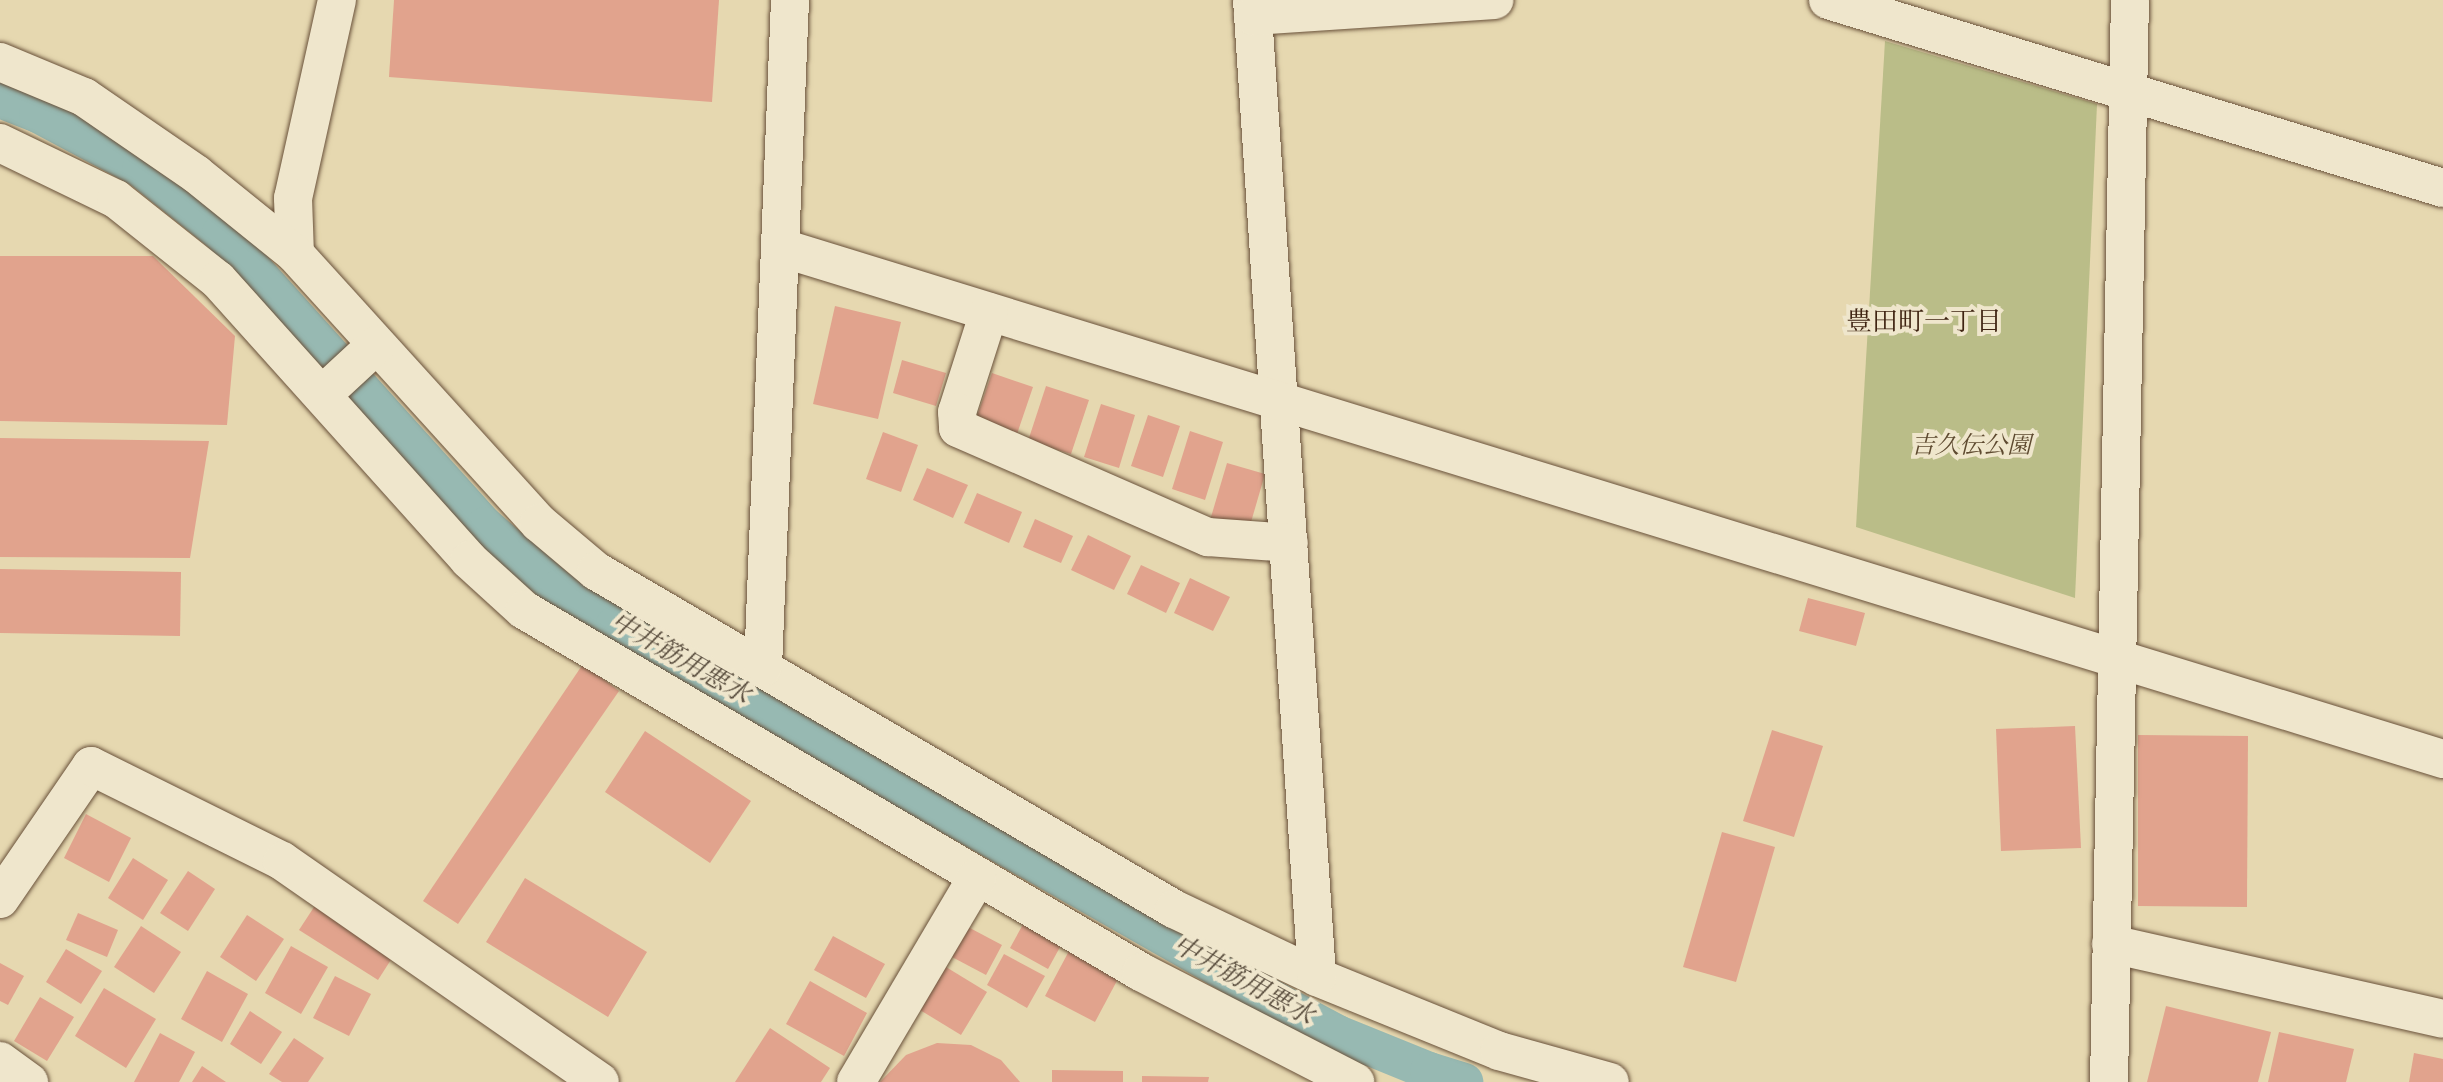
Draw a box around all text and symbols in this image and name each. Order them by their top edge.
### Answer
district label: 豊田町一丁目 [1846,307,2002,339]
park label: 吉久伝公園 [1911,433,2031,461]
water label: 中井筋用悪水 [605,606,755,712]
water label: 中井筋用悪水 [1167,930,1319,1032]

